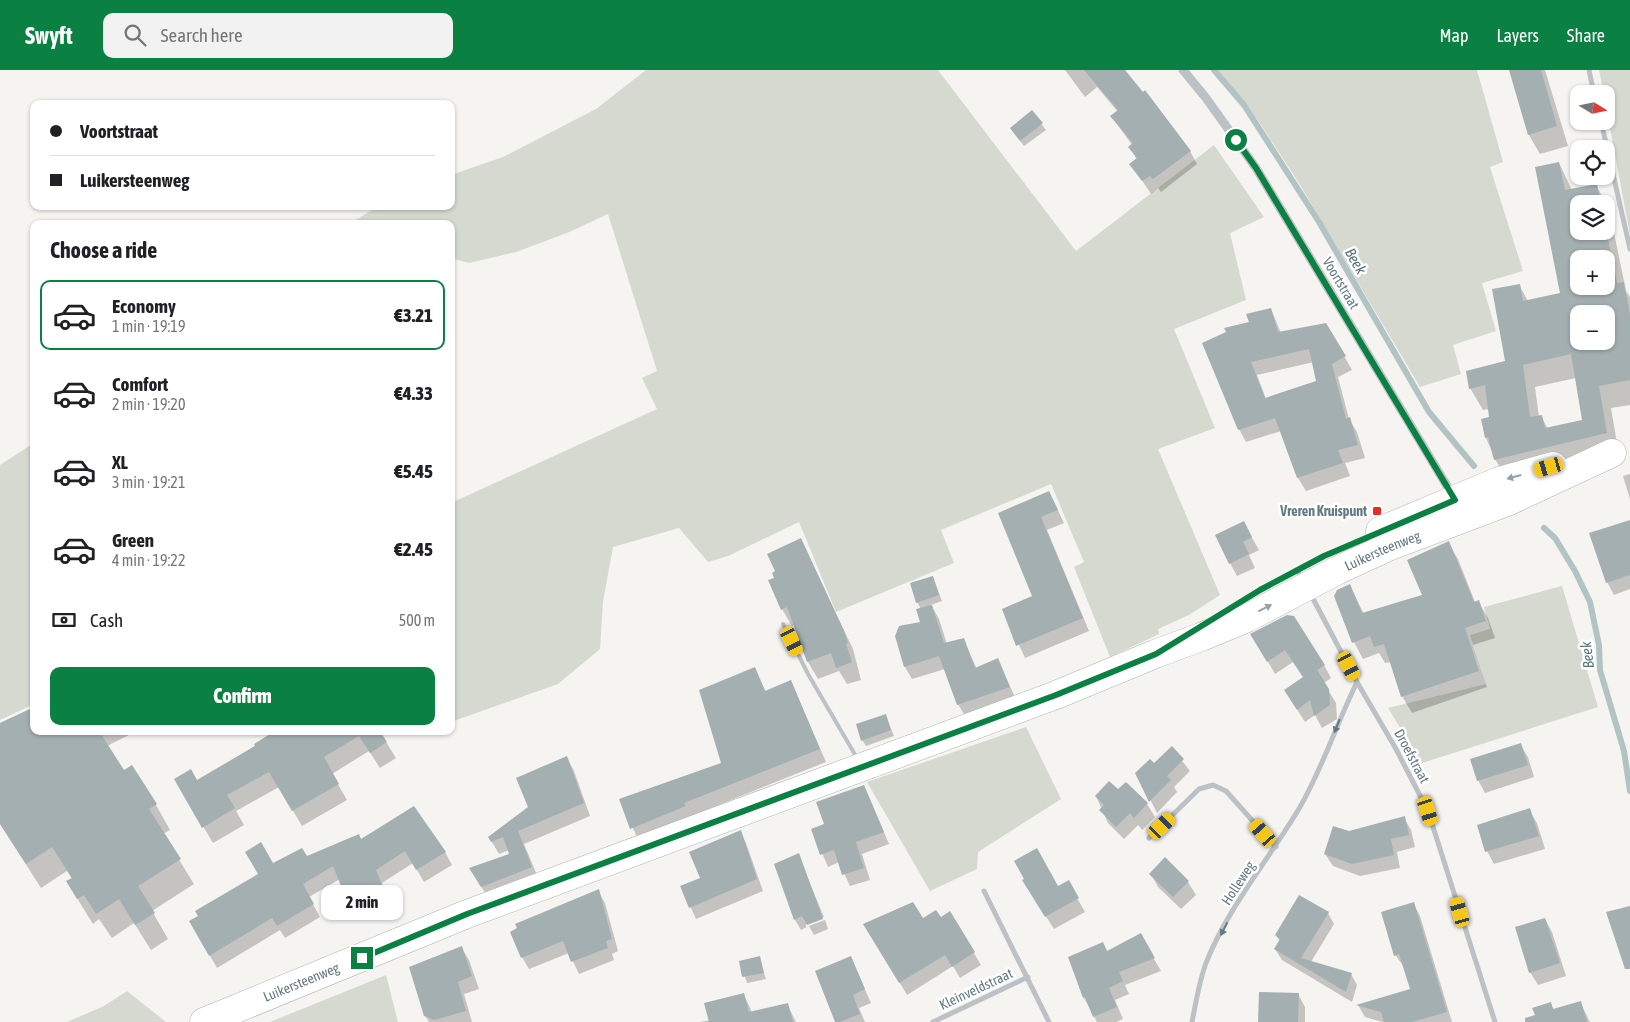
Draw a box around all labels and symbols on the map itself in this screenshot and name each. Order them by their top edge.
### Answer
north arrow [1570,85,1615,130]
route start [1225,129,1247,151]
water label: Beek [1342,245,1370,277]
street label: Voortstraat [1319,254,1363,312]
car [1532,456,1565,478]
one-way arrow [1506,473,1522,481]
place label: Vreren Kruispunt [1279,503,1367,519]
marker: Vreren Kruispunt [1371,505,1383,517]
street label: Luikersteenweg [1342,528,1422,574]
one-way arrow [1258,604,1272,612]
car [778,624,805,658]
water label: Beek [1577,640,1597,669]
car [1335,649,1362,683]
one-way arrow [1332,719,1340,734]
street label: Droefstraat [1391,726,1433,786]
car [1416,794,1439,828]
car [1146,810,1178,842]
car [1247,817,1278,849]
street label: Holleweg [1218,858,1258,908]
callout: 2 min [321,886,403,920]
car [1448,896,1471,928]
one-way arrow [1220,922,1228,936]
route end [351,947,373,969]
street label: Luikersteenweg [261,959,342,1005]
street label: Kleinveldstraat [937,965,1015,1013]

